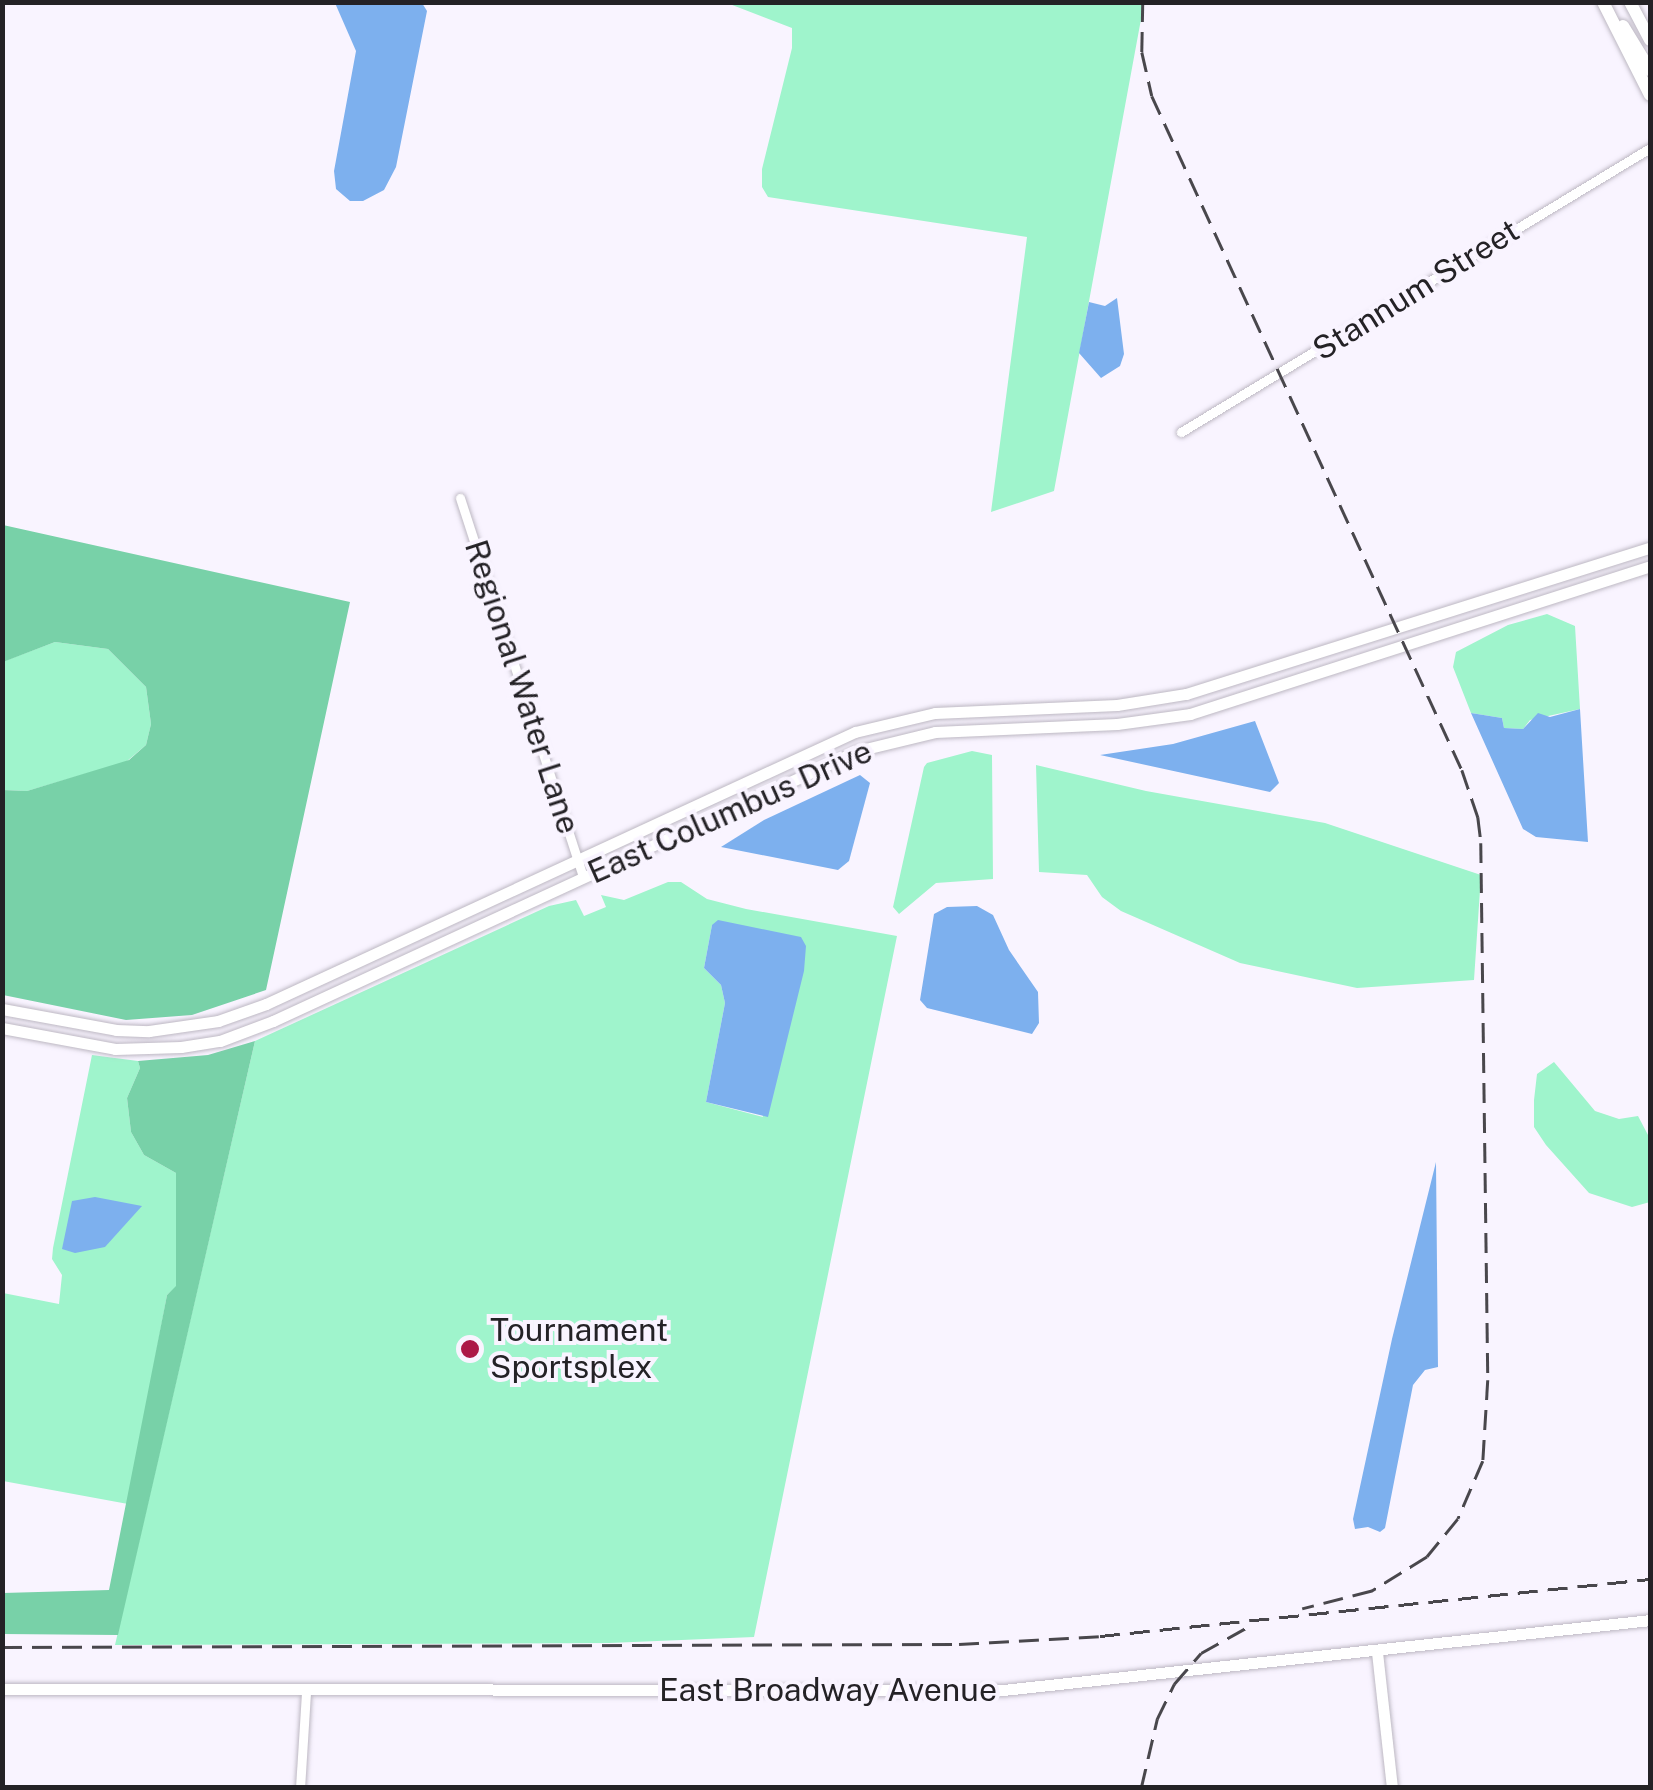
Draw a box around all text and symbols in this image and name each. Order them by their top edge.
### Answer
street label: Stannum Street [1306,211,1526,369]
street label: Regional Water Lane [456,535,588,839]
street label: East Columbus Drive [582,732,878,892]
place label: Tournament Sportsplex [490,1312,668,1387]
marker: Tournament Sportsplex [459,1338,481,1360]
street label: East Broadway Avenue [659,1671,997,1709]

